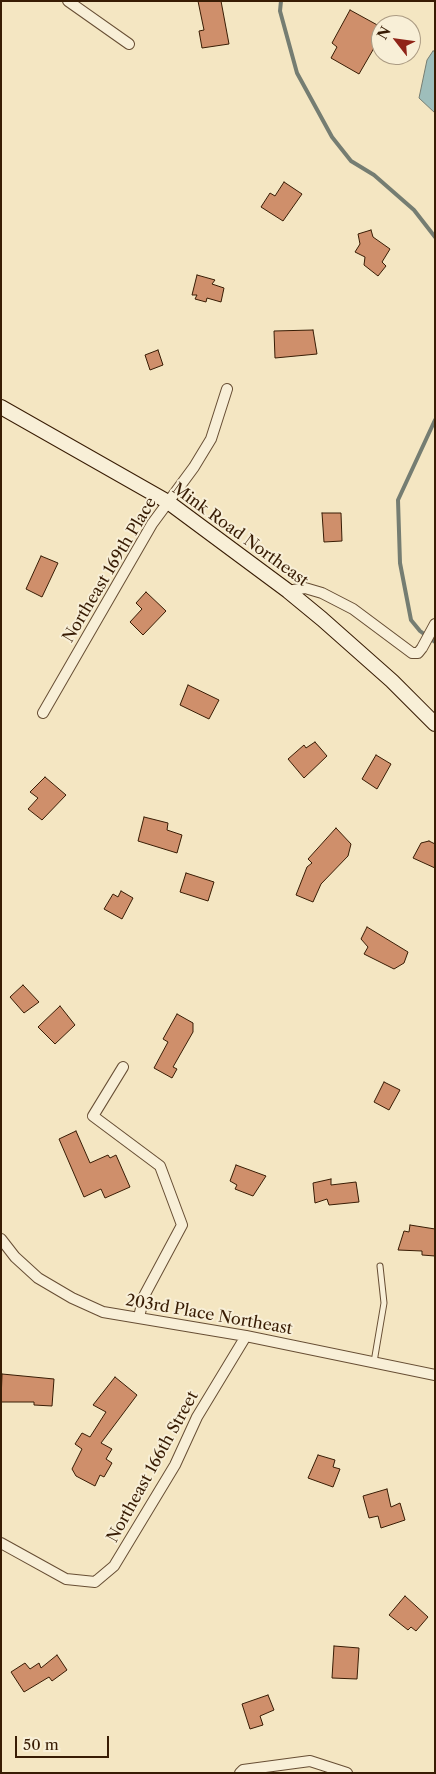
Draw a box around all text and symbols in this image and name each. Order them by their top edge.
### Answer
north arrow [371,15,421,65]
text: N [373,23,395,43]
street label: Mink Road Northeast [168,479,312,591]
street label: Northeast 169th Place [59,494,161,646]
street label: 203rd Place Northeast [124,1291,294,1339]
street label: Northeast 166th Street [103,1388,203,1546]
scale bar [18,1726,111,1758]
text: 50 m [23,1735,59,1754]

